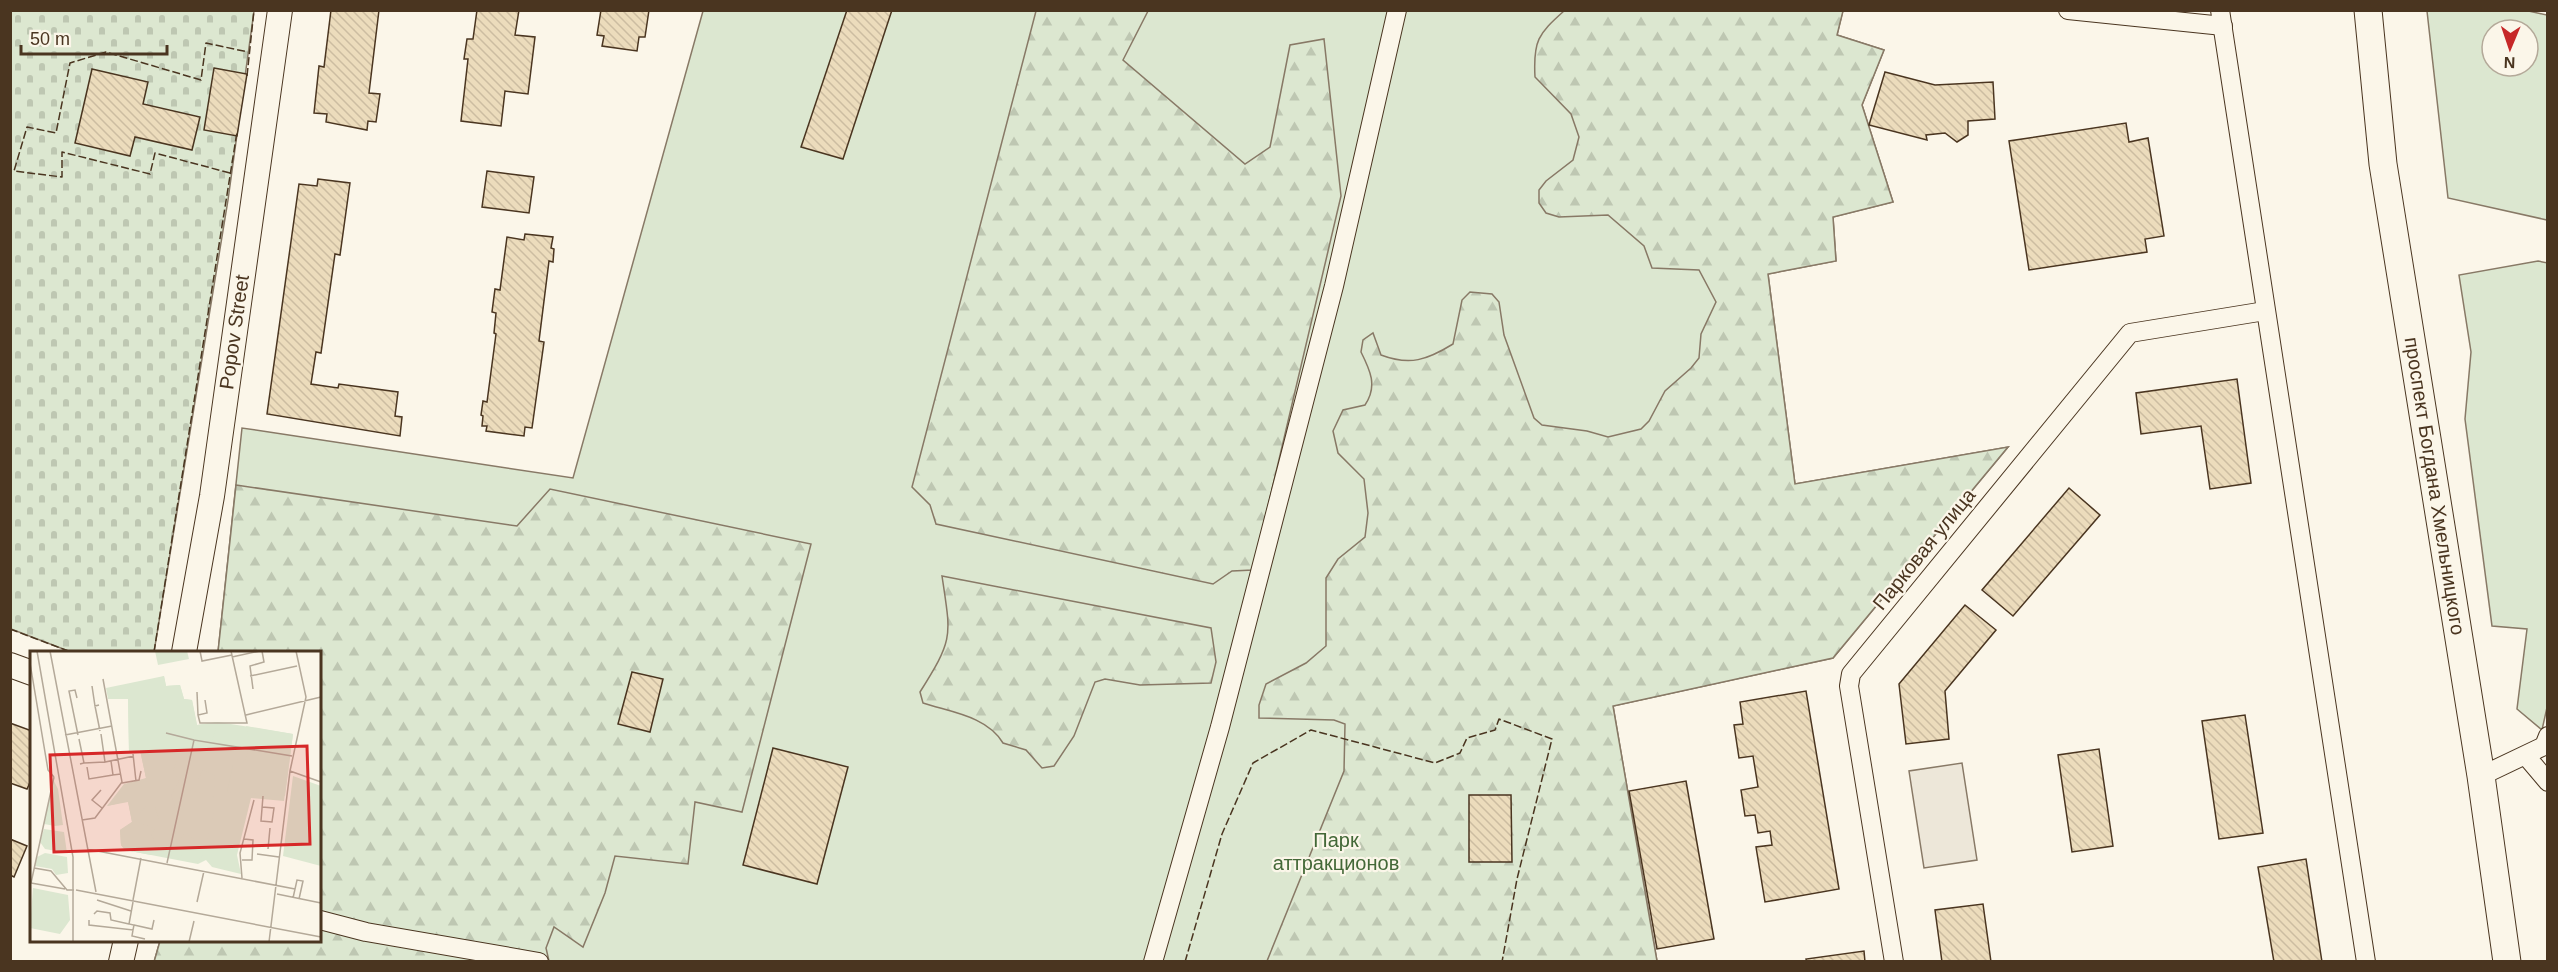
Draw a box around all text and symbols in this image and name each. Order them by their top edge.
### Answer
scale bar [21,18,166,56]
north arrow [2480,18,2540,78]
text: 50 m [30,29,70,49]
text: N [2503,54,2516,71]
street label: Popov Street [215,273,253,391]
street label: проспект Богдана Хмельницкого [2401,335,2469,637]
street label: Парковая улица [1868,483,1980,614]
inset map [30,651,321,942]
park label: Парк аттракционов [1273,829,1399,874]

